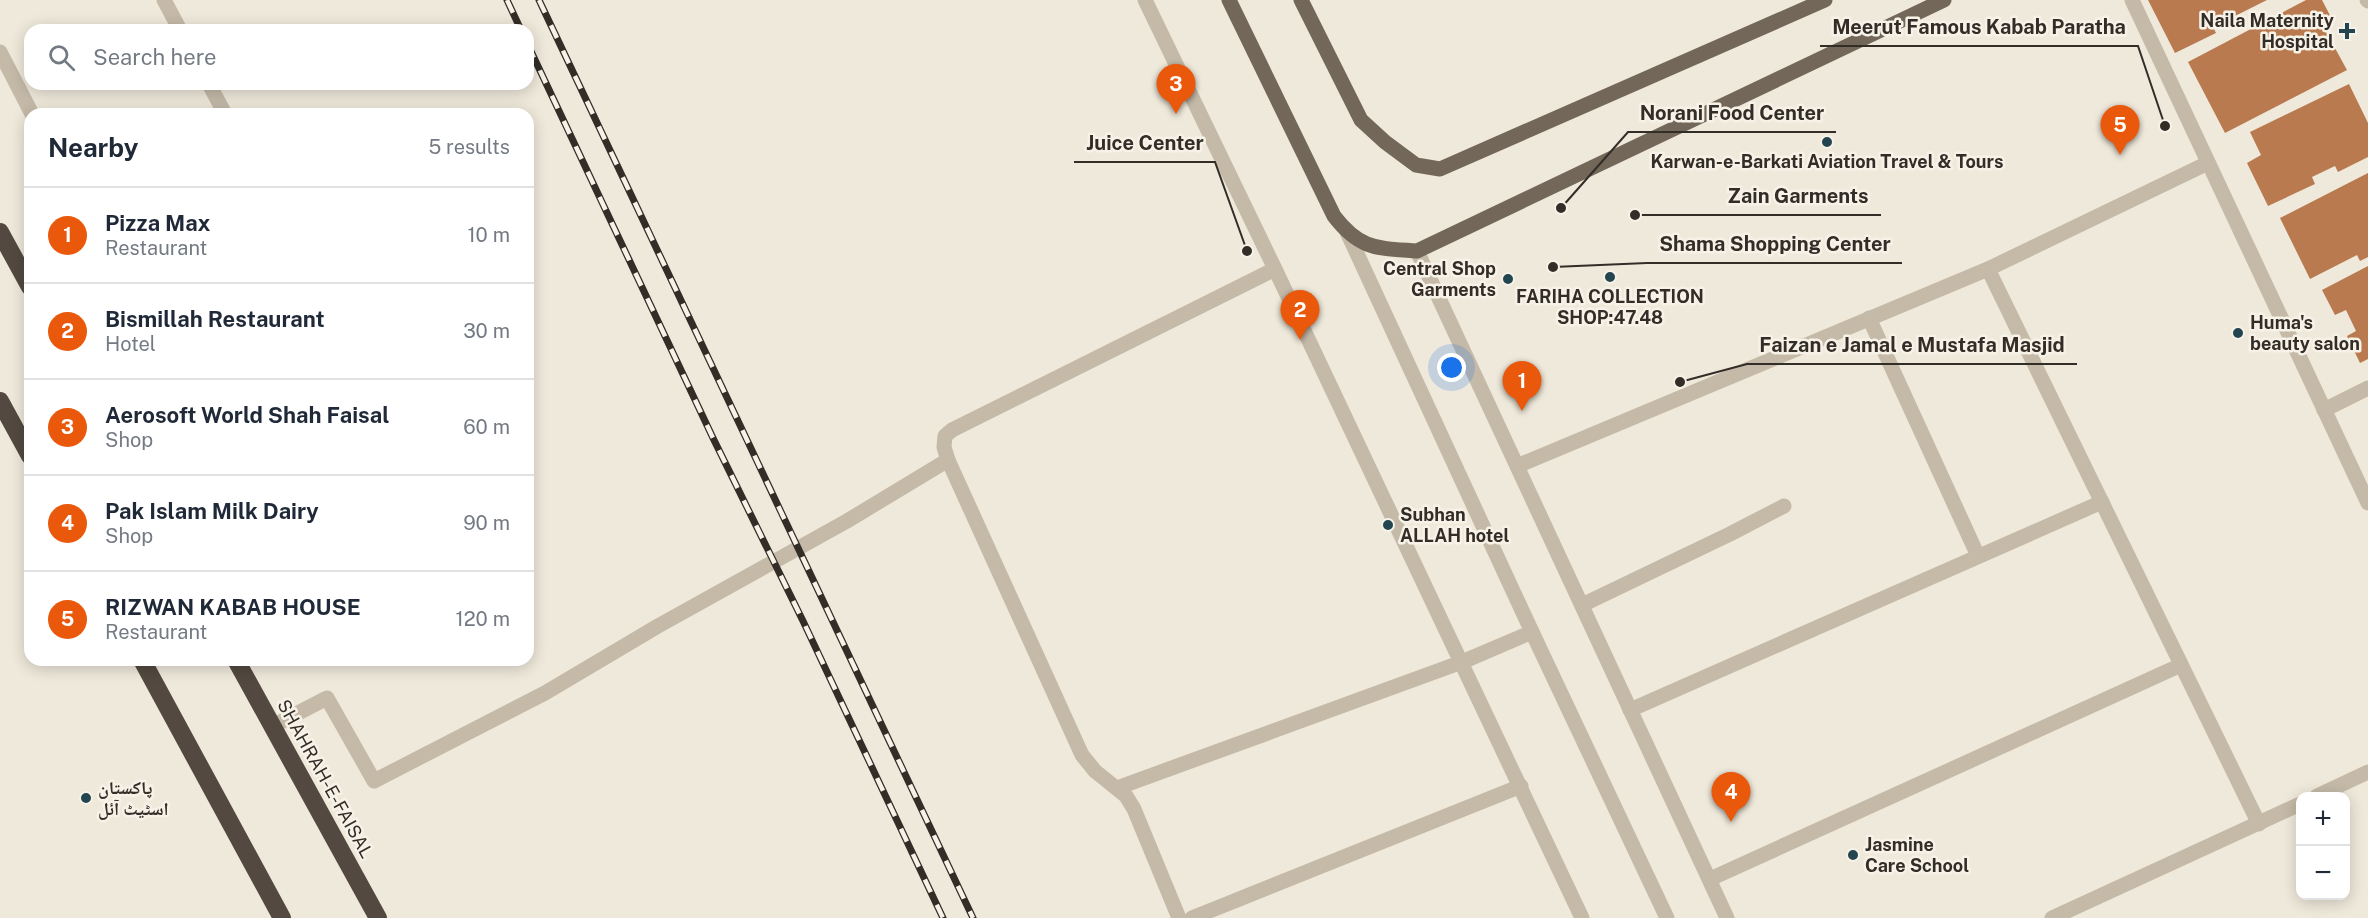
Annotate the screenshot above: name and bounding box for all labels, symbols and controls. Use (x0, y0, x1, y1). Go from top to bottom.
callout: Meerut Famous Kabab Paratha (1820, 8, 2138, 46)
place label: Naila Maternity Hospital (2200, 10, 2334, 52)
text: Meerut Famous Kabab Paratha (1832, 15, 2126, 39)
marker: Naila Maternity Hospital (2338, 22, 2356, 40)
search box (24, 24, 534, 90)
icon: search (45, 41, 78, 74)
text: Search here (93, 44, 217, 70)
pin: 3 (1156, 64, 1196, 114)
callout: Norani Food Center (1628, 94, 1836, 132)
text: Norani Food Center (1640, 101, 1824, 125)
pin: 5 (2100, 106, 2140, 155)
callout: Juice Center (1074, 124, 1215, 162)
text: Juice Center (1086, 131, 1204, 155)
text: Nearby (48, 132, 138, 163)
text: 5 results (428, 135, 510, 159)
marker: Karwan-e-Barkati Aviation Travel & Tours (1820, 135, 1834, 149)
place label: Karwan-e-Barkati Aviation Travel & Tours (1651, 151, 2003, 172)
callout: Zain Garments (1715, 177, 1881, 215)
text: Zain Garments (1727, 184, 1869, 208)
text: Pizza Max (105, 210, 210, 236)
text: 1 (63, 223, 72, 247)
text: 10 m (467, 223, 510, 247)
callout: Shama Shopping Center (1647, 225, 1902, 263)
text: Shama Shopping Center (1659, 232, 1891, 256)
text: Restaurant (105, 236, 207, 260)
place label: Central Shop Garments (1383, 258, 1496, 300)
marker: FARIHA COLLECTION SHOP:47.48 (1603, 270, 1617, 284)
marker: Central Shop Garments (1501, 272, 1515, 286)
place label: FARIHA COLLECTION SHOP:47.48 (1516, 286, 1704, 328)
pin: 2 (1280, 290, 1320, 340)
text: Bismillah Restaurant (105, 306, 325, 332)
place label: Huma's beauty salon (2250, 312, 2360, 354)
text: 2 (61, 319, 74, 343)
text: 30 m (463, 319, 510, 343)
callout: Faizan e Jamal e Mustafa Masjid (1747, 326, 2077, 364)
marker: Huma's beauty salon (2231, 326, 2245, 340)
text: Hotel (105, 332, 156, 356)
text: Faizan e Jamal e Mustafa Masjid (1759, 333, 2065, 357)
your location (1437, 353, 1466, 382)
pin: 1 (1502, 362, 1541, 411)
text: Aerosoft World Shah Faisal (105, 402, 389, 428)
text: 3 (61, 415, 74, 439)
text: 60 m (463, 415, 510, 439)
text: Shop (105, 428, 153, 452)
text: Pak Islam Milk Dairy (105, 498, 319, 524)
place label: Subhan ALLAH hotel (1400, 504, 1509, 546)
text: 4 (61, 511, 74, 535)
text: 90 m (463, 511, 510, 535)
marker: Subhan ALLAH hotel (1381, 518, 1395, 532)
text: Shop (105, 524, 153, 548)
text: RIZWAN KABAB HOUSE (105, 594, 361, 620)
text: 5 (61, 607, 74, 631)
text: 120 m (456, 607, 510, 631)
text: Restaurant (105, 620, 207, 644)
street label: SHAHRAH-E-FAISAL (273, 696, 378, 862)
pin: 4 (1712, 772, 1750, 822)
place label: پاکستان اسٹیٹ آئل (98, 777, 169, 820)
marker: پاکستان اسٹیٹ آئل (79, 791, 93, 805)
map controls (2296, 792, 2350, 900)
button: + (2296, 792, 2350, 846)
place label: Jasmine Care School (1865, 834, 1969, 876)
button: − (2296, 846, 2350, 900)
marker: Jasmine Care School (1846, 848, 1860, 862)

